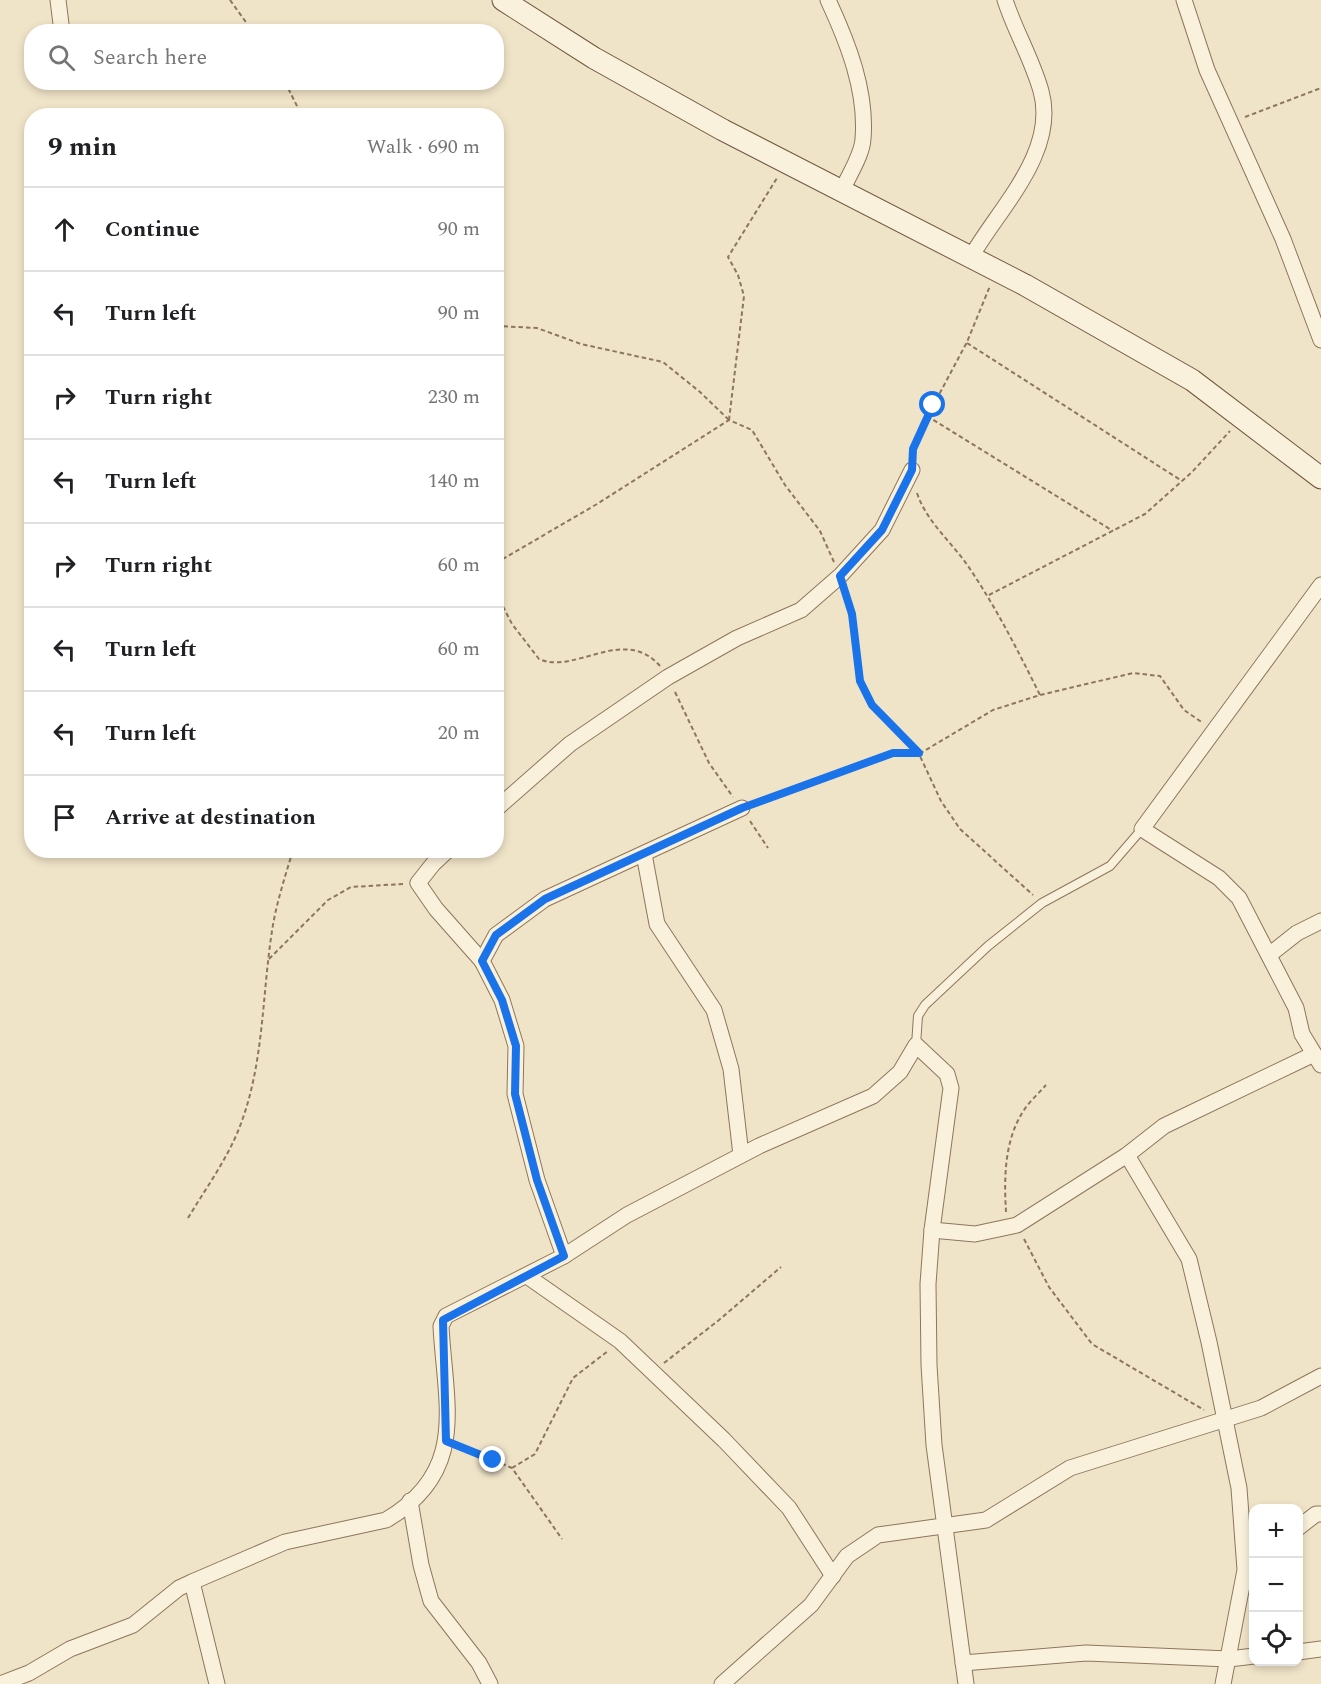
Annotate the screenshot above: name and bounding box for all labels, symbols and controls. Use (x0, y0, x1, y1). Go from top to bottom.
search box (24, 24, 504, 90)
icon: search (45, 41, 78, 74)
text: Search here (93, 41, 207, 74)
text: 9 min (48, 127, 117, 167)
text: Walk · 690 m (367, 132, 480, 162)
icon: ahead (48, 213, 81, 246)
text: Continue (105, 213, 200, 246)
text: 90 m (438, 214, 480, 244)
icon: left (48, 297, 81, 330)
text: Turn left (105, 297, 197, 330)
text: 90 m (438, 298, 480, 328)
icon: right (48, 381, 81, 414)
text: Turn right (105, 381, 212, 414)
text: 230 m (428, 382, 480, 412)
route start (919, 391, 945, 417)
icon: left (48, 465, 81, 498)
text: Turn left (105, 465, 197, 498)
text: 140 m (428, 466, 480, 496)
icon: right (48, 549, 81, 582)
text: Turn right (105, 549, 212, 582)
text: 60 m (438, 550, 480, 580)
icon: left (48, 633, 81, 666)
text: Turn left (105, 633, 197, 666)
text: 60 m (438, 634, 480, 664)
icon: left (48, 717, 81, 750)
text: Turn left (105, 717, 197, 750)
text: 20 m (438, 718, 480, 748)
icon: arrive (48, 801, 81, 834)
text: Arrive at destination (105, 801, 316, 834)
route end (479, 1446, 505, 1472)
map controls (1249, 1504, 1303, 1666)
button: + (1249, 1504, 1303, 1558)
button: − (1249, 1558, 1303, 1612)
button: locate (1249, 1612, 1303, 1666)

